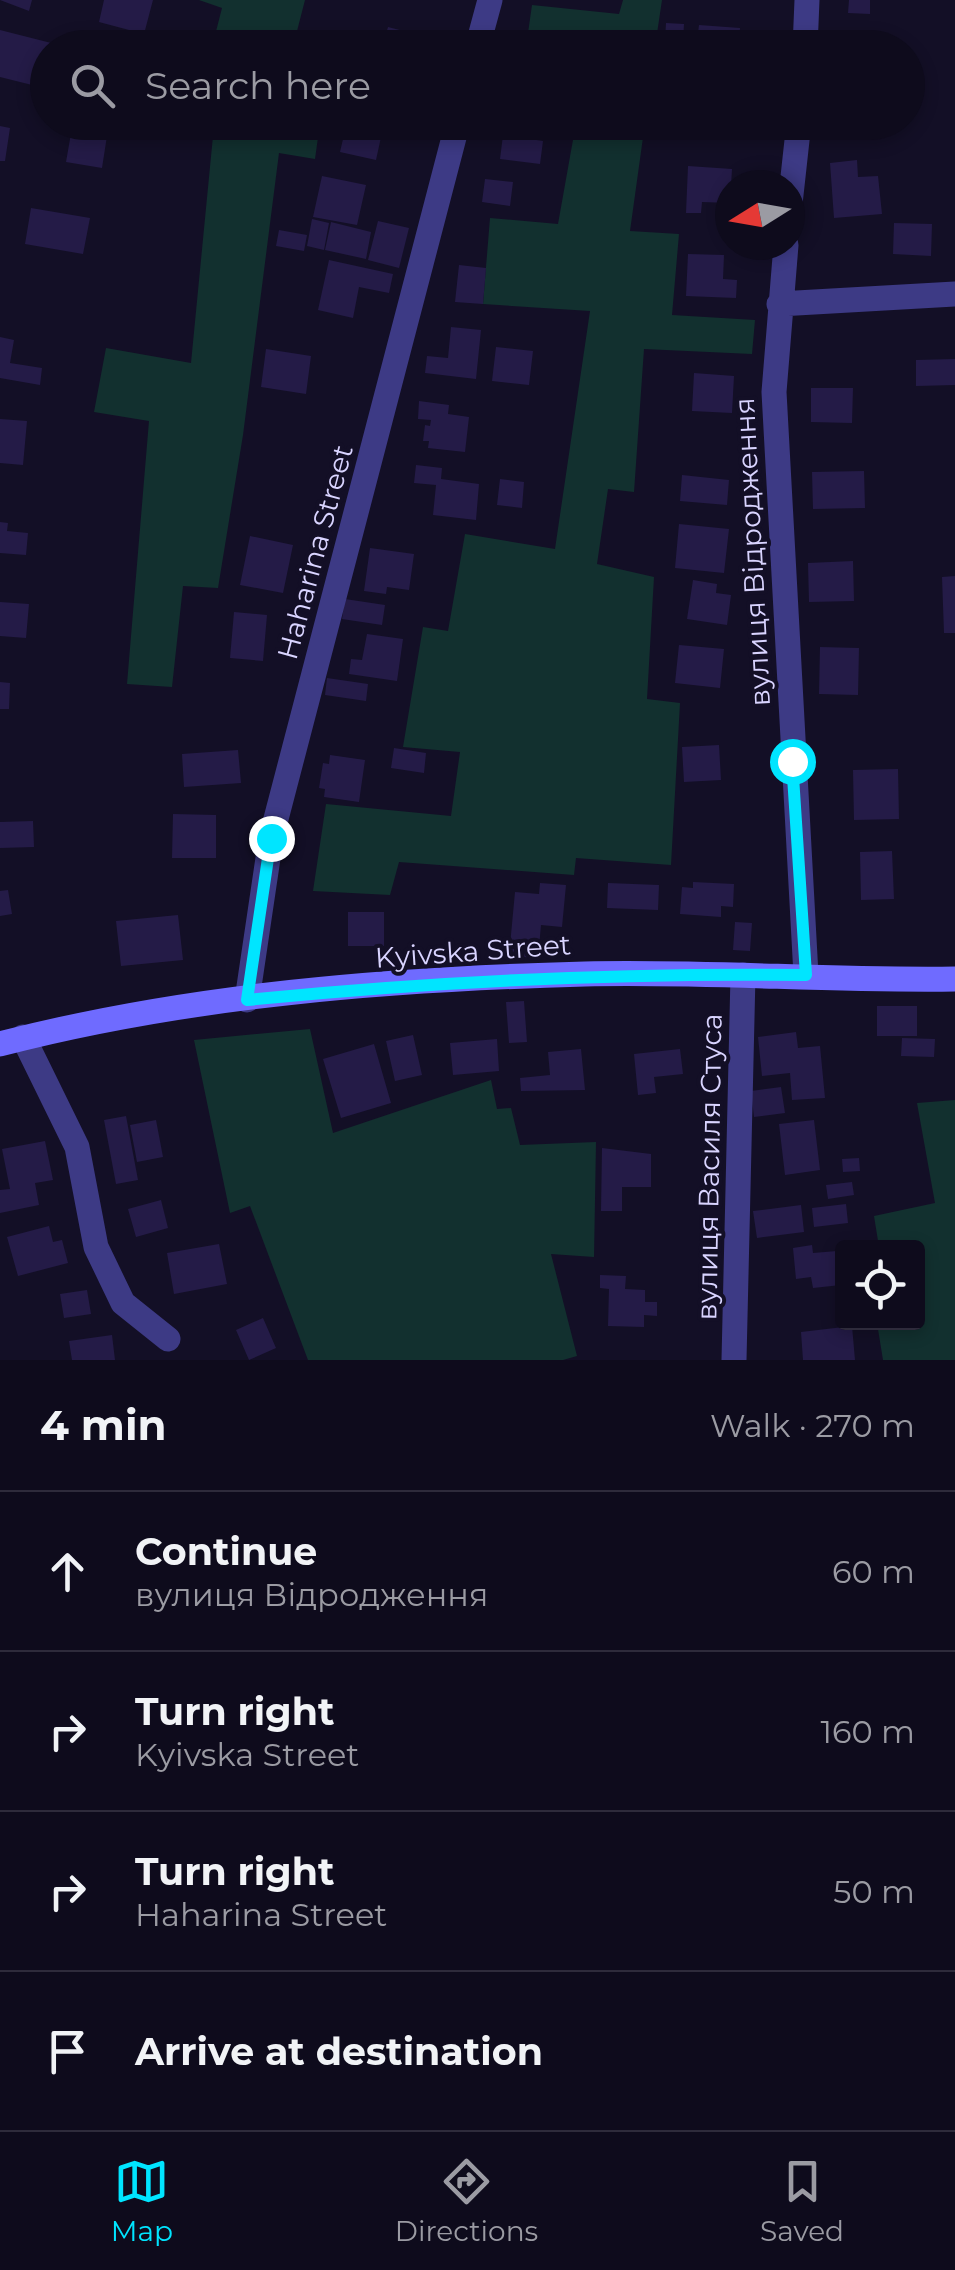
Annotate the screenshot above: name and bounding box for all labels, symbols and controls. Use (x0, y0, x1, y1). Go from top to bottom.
search box (30, 30, 925, 140)
icon: search (65, 58, 120, 113)
text: Search here (145, 62, 371, 109)
north arrow (715, 170, 805, 260)
street label: вулиця Відродження (727, 397, 777, 707)
street label: Haharina Street (270, 441, 360, 663)
route start (770, 739, 816, 785)
route end (249, 816, 295, 862)
street label: Kyivska Street (374, 927, 572, 975)
street label: вулиця Василя Стуса (689, 1013, 729, 1321)
map controls (835, 1240, 925, 1330)
button: locate (835, 1240, 925, 1330)
text: 4 min (40, 1399, 167, 1451)
text: Walk · 270 m (710, 1406, 915, 1445)
text: Continue (135, 1528, 317, 1575)
icon: ahead (40, 1544, 95, 1599)
text: 60 m (832, 1552, 915, 1591)
text: вулиця Відродження (135, 1575, 488, 1614)
text: Turn right (135, 1688, 334, 1735)
icon: right (40, 1704, 95, 1759)
text: 160 m (820, 1712, 915, 1751)
text: Kyivska Street (135, 1735, 359, 1774)
text: Turn right (135, 1848, 334, 1895)
icon: right (40, 1864, 95, 1919)
text: 50 m (833, 1872, 915, 1911)
text: Haharina Street (135, 1895, 387, 1934)
icon: arrive (40, 2024, 95, 2079)
text: Arrive at destination (135, 2028, 543, 2075)
tab: Map (111, 2154, 173, 2248)
tab: Directions (395, 2154, 538, 2248)
tab: Saved (760, 2154, 844, 2248)

